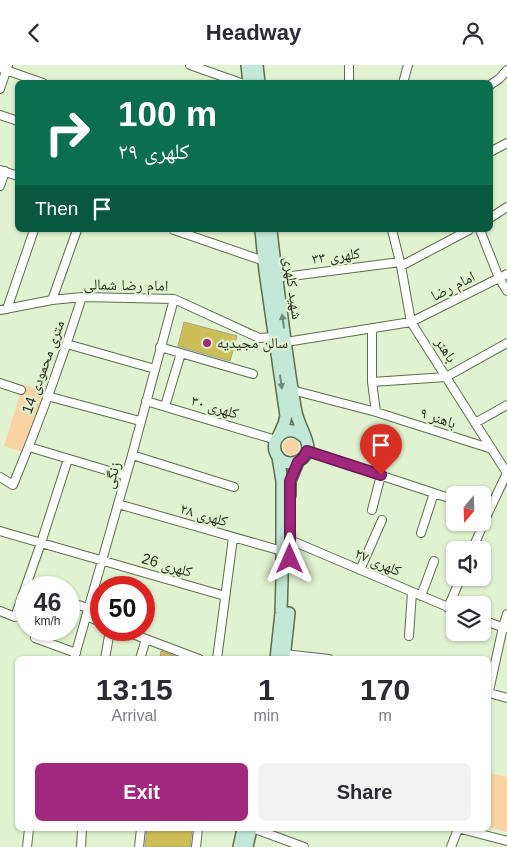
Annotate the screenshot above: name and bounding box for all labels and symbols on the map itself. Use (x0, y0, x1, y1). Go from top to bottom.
street label: کلهری ۳۳ (311, 244, 361, 269)
street label: شهید کلهری (279, 255, 306, 321)
street label: امام رضا (428, 267, 479, 306)
street label: امام رضا شمالی (84, 275, 168, 296)
one-way arrow (278, 312, 286, 328)
street label: 14 متری محمودی (18, 318, 69, 417)
street label: باهنر (431, 333, 461, 366)
place label: سالن مجیدیه (217, 334, 288, 353)
marker: سالن مجیدیه (201, 337, 213, 349)
one-way arrow (277, 375, 285, 391)
street label: کلهری ۳۰ (189, 391, 241, 424)
street label: باهنر ۹ (418, 404, 458, 432)
pin (360, 424, 402, 475)
street label: زنگی (100, 459, 125, 491)
north arrow (446, 486, 491, 531)
street label: کلهری ۲۸ (178, 500, 230, 531)
position arrow (263, 532, 315, 584)
street label: کلهری ۲۷ (352, 544, 404, 581)
street label: کلهری 26 (139, 549, 194, 582)
speed limit sign: 50 (90, 576, 155, 641)

